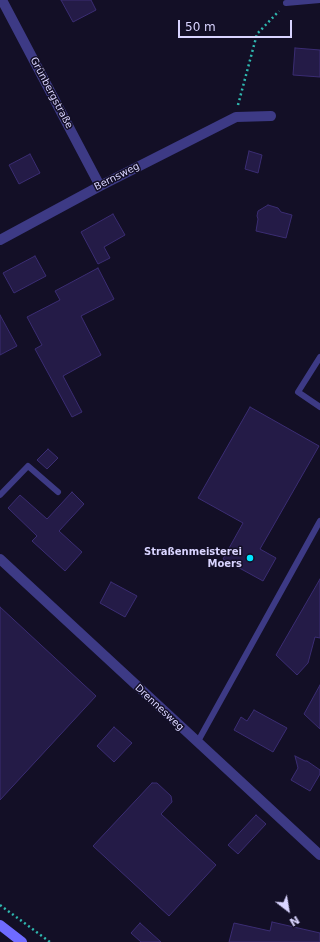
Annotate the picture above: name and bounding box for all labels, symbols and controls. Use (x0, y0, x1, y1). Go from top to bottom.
scale bar (180, 12, 294, 38)
text: 50 m (185, 20, 216, 34)
street label: Grünbergstraße (27, 55, 75, 131)
street label: Bernsweg (92, 160, 142, 194)
place label: Straßenmeisterei Moers (144, 546, 242, 570)
marker: Straßenmeisterei Moers (245, 553, 255, 563)
street label: Drennesweg (132, 682, 186, 734)
north arrow (268, 890, 308, 930)
text: N (287, 913, 302, 929)

